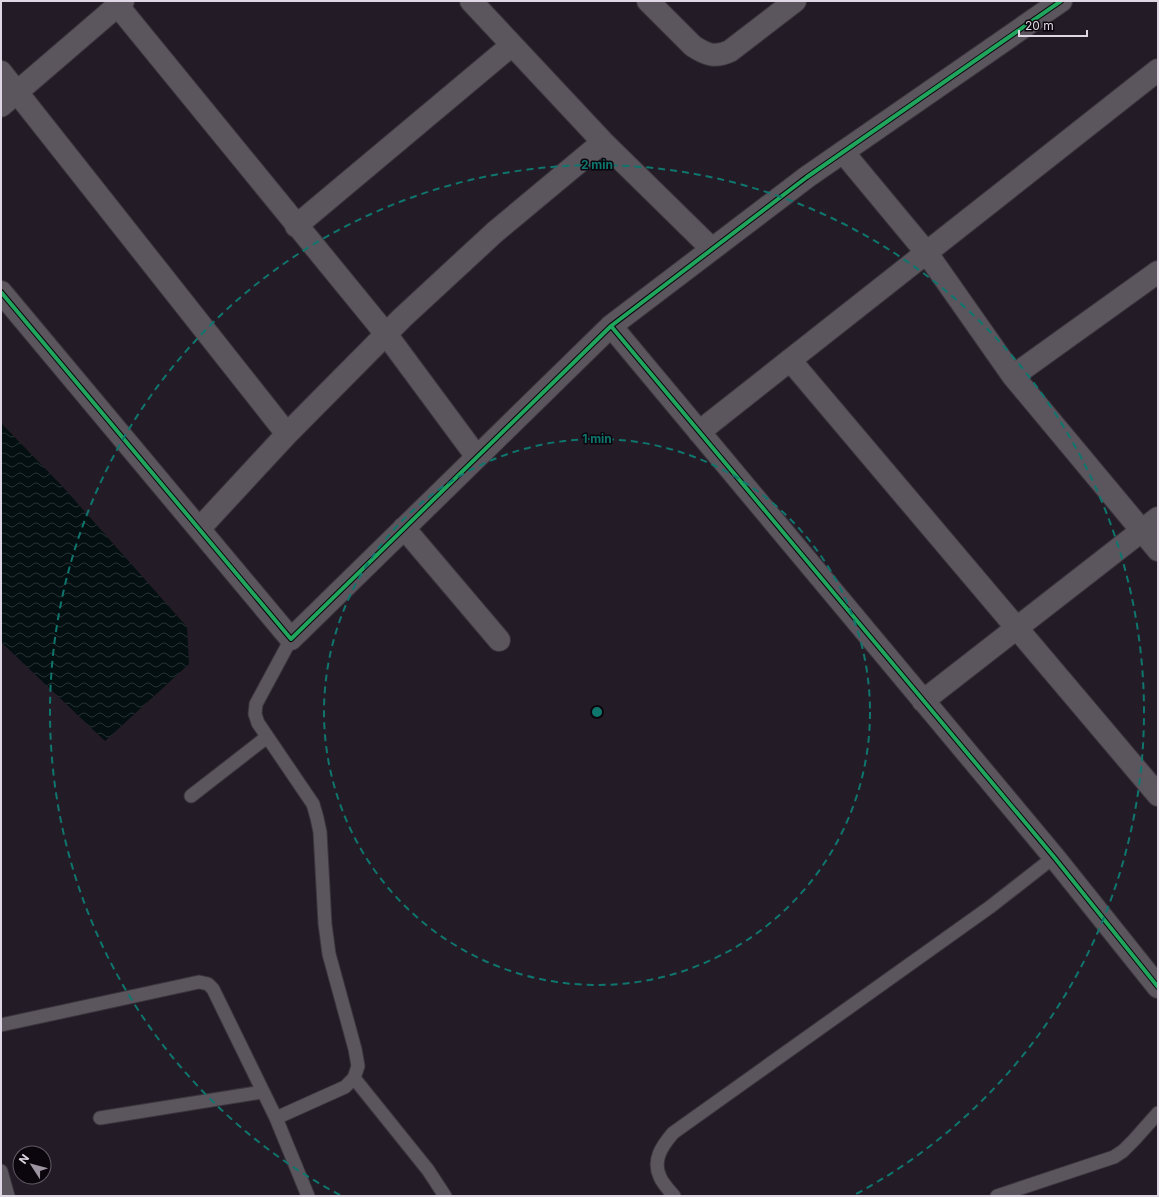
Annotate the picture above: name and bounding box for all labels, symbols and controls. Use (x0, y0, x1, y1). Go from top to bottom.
scale bar (1019, 12, 1087, 38)
text: 20 m (1025, 18, 1054, 33)
text: 2 min (581, 157, 613, 172)
text: 1 min (582, 431, 612, 446)
centre of rings (590, 705, 604, 719)
north arrow (12, 1145, 52, 1185)
text: N (16, 1152, 32, 1167)

